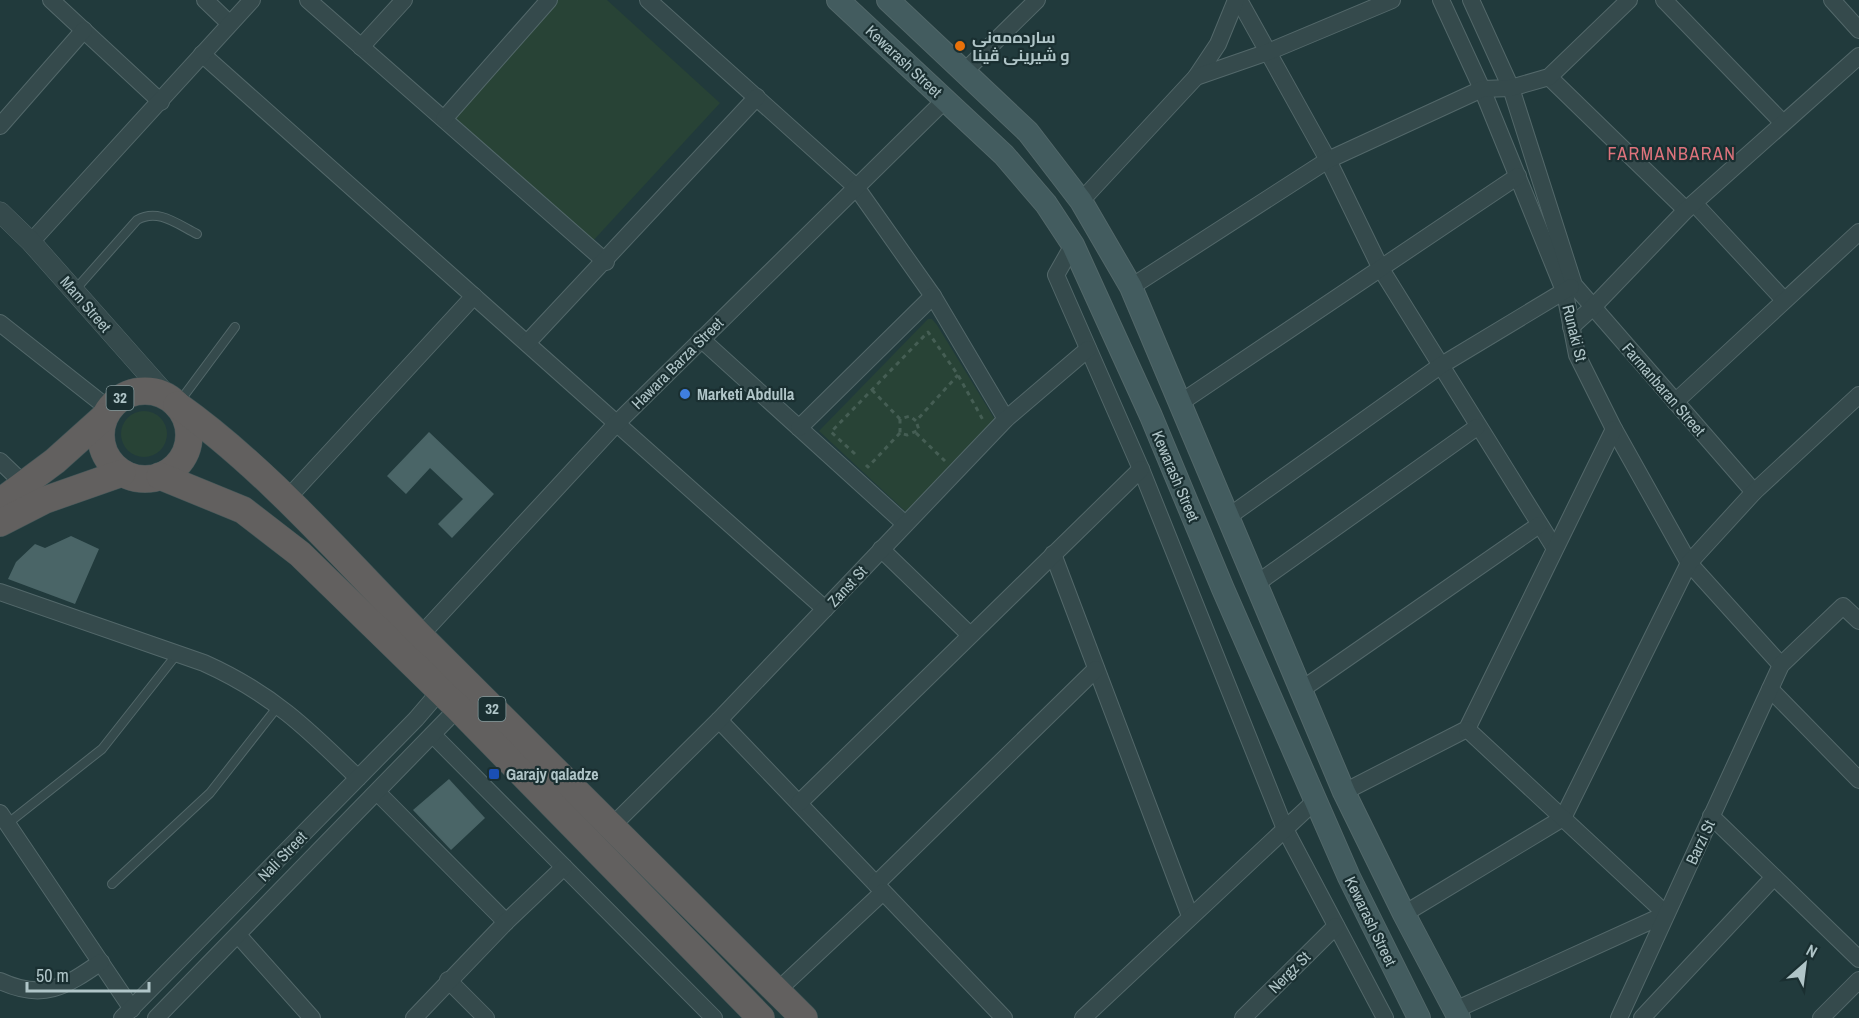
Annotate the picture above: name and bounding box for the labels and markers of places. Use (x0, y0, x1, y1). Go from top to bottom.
place label: سارده‌مه‌نی و شیرینی ڤینا (972, 26, 1070, 66)
marker: سارده‌مه‌نی و شیرینی ڤینا (953, 39, 967, 53)
place label: Marketi Abdulla (697, 383, 795, 405)
marker: Marketi Abdulla (678, 387, 692, 401)
place label: Garajy qaladze (506, 763, 599, 785)
marker: Garajy qaladze (487, 767, 501, 781)

